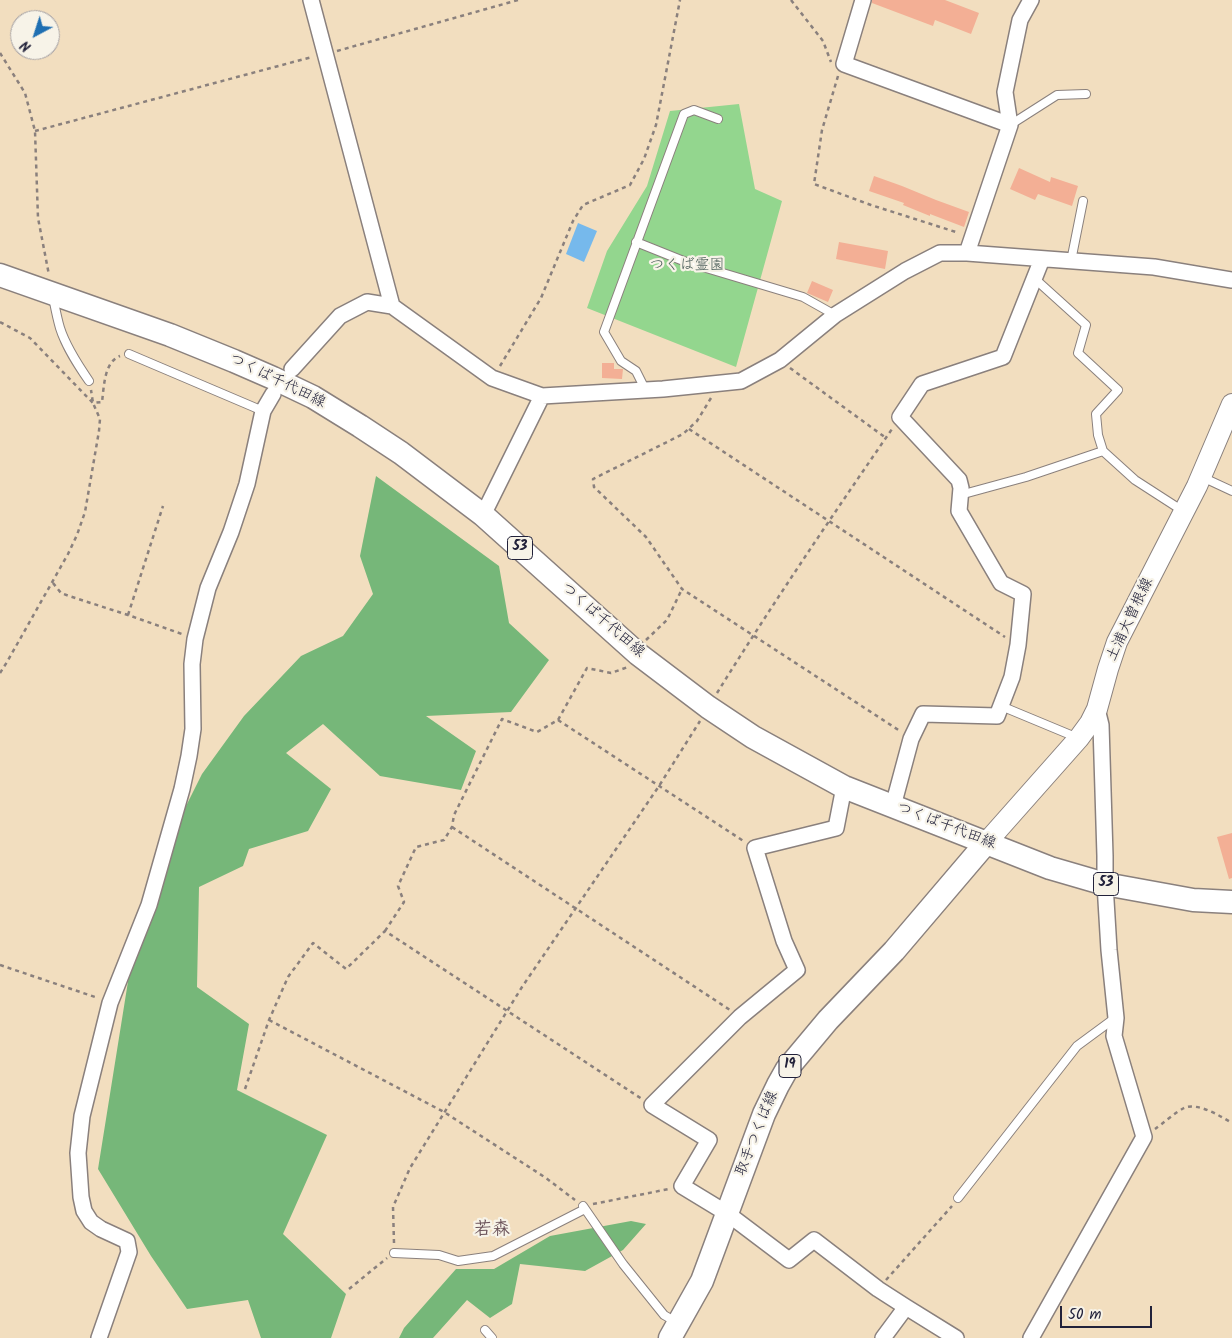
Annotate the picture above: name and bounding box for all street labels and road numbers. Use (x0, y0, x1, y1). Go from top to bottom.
street label: つくば千代田線 (226, 351, 328, 413)
road number: 53 (508, 536, 532, 560)
street label: 土浦大曽根線 (1104, 575, 1158, 665)
street label: つくば千代田線 (556, 580, 648, 662)
street label: つくば千代田線 (894, 800, 998, 854)
road number: 53 (1094, 872, 1118, 896)
road number: 19 (779, 1054, 801, 1078)
street label: 取手つくば線 (733, 1089, 783, 1179)

